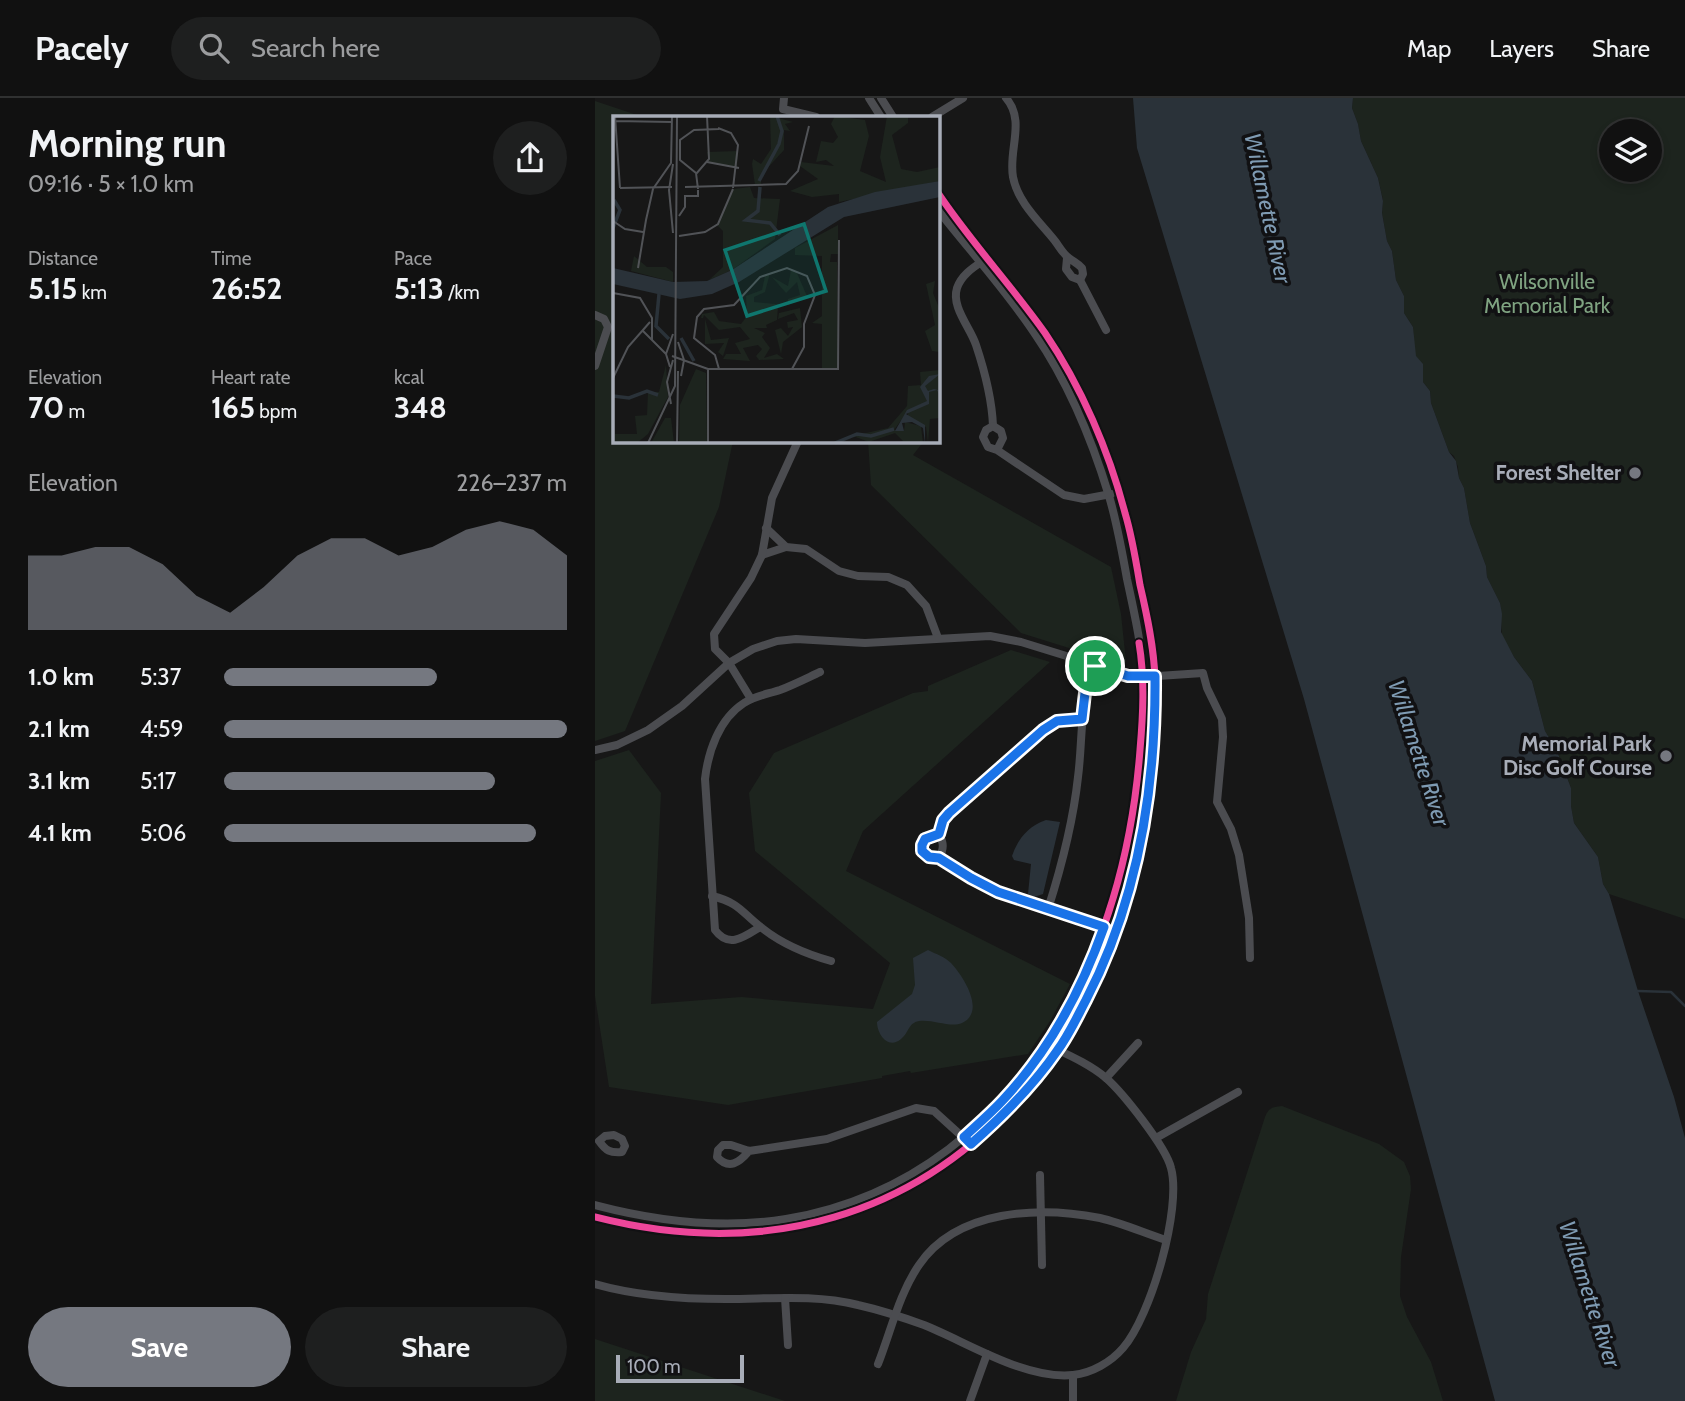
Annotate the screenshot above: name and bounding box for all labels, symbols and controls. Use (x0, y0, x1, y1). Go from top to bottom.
search box (171, 17, 661, 80)
text: Pacely (35, 28, 129, 68)
icon: search (195, 29, 233, 67)
text: Search here (251, 32, 380, 64)
text: Map (1407, 34, 1451, 63)
text: Layers (1489, 34, 1554, 63)
text: Share (1592, 34, 1650, 63)
inset map (613, 116, 940, 443)
map controls (1599, 119, 1662, 182)
button: layers (1599, 119, 1662, 182)
text: Morning run (28, 120, 227, 167)
button: share (493, 121, 567, 195)
water label: Willamette River (1238, 130, 1298, 286)
text: 09:16 · 5 × 1.0 km (28, 170, 194, 198)
text: Distance (28, 247, 98, 270)
text: Time (211, 247, 251, 270)
text: Pace (394, 247, 432, 270)
park label: Wilsonville Memorial Park (1484, 269, 1611, 318)
text: 5.15 (28, 270, 77, 307)
text: 26:52 (211, 270, 282, 307)
text: 5:13 (394, 270, 444, 307)
text: km (77, 281, 107, 304)
text: /km (444, 281, 480, 304)
text: Elevation (28, 366, 102, 389)
text: Heart rate (211, 366, 291, 389)
text: kcal (394, 366, 424, 389)
text: 70 (28, 389, 64, 426)
text: 165 (211, 389, 255, 426)
text: 348 (394, 389, 447, 426)
text: m (64, 400, 85, 423)
text: bpm (255, 400, 297, 423)
place label: Forest Shelter (1496, 460, 1621, 485)
marker: Forest Shelter (1627, 465, 1643, 481)
text: Elevation (28, 469, 118, 497)
text: 226–237 m (456, 469, 567, 497)
pin (1065, 636, 1125, 696)
icon: arrive (1076, 647, 1114, 685)
text: 1.0 km (28, 663, 94, 691)
text: 5:37 (140, 663, 181, 691)
water label: Willamette River (1382, 676, 1456, 831)
text: 2.1 km (28, 715, 90, 743)
text: 4:59 (140, 715, 184, 743)
place label: Memorial Park Disc Golf Course (1503, 731, 1653, 780)
marker: Memorial Park Disc Golf Course (1658, 748, 1674, 764)
text: 3.1 km (28, 767, 90, 795)
text: 5:17 (140, 767, 176, 795)
text: 4.1 km (28, 819, 92, 847)
text: 5:06 (140, 819, 186, 847)
water label: Willamette River (1553, 1217, 1627, 1372)
button: Save (28, 1307, 291, 1387)
button: Share (305, 1307, 567, 1387)
scale bar (616, 1352, 744, 1384)
text: 100 m (627, 1355, 681, 1378)

